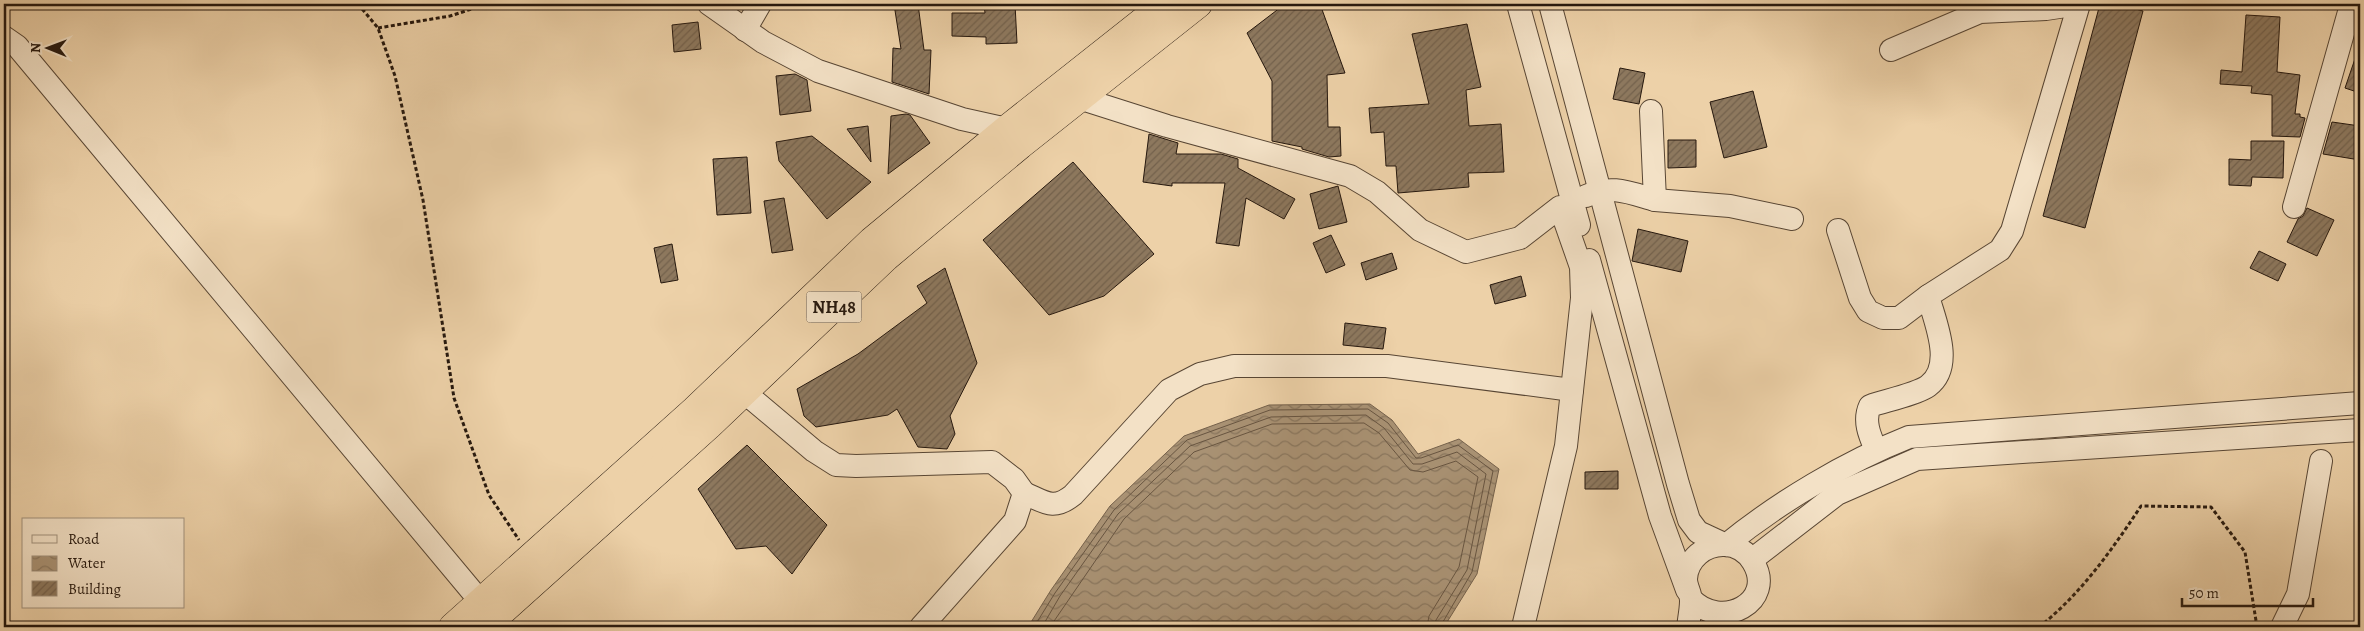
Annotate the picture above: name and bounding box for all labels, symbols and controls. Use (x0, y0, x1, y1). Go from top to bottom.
north arrow (22, 22, 72, 72)
text: N (26, 43, 45, 53)
road number: NH48 (806, 292, 862, 322)
legend (22, 518, 185, 608)
text: Road (68, 529, 100, 549)
text: Water (67, 553, 105, 573)
scale bar (2182, 576, 2313, 608)
text: Building (68, 579, 121, 599)
text: 50 m (2189, 583, 2219, 603)

